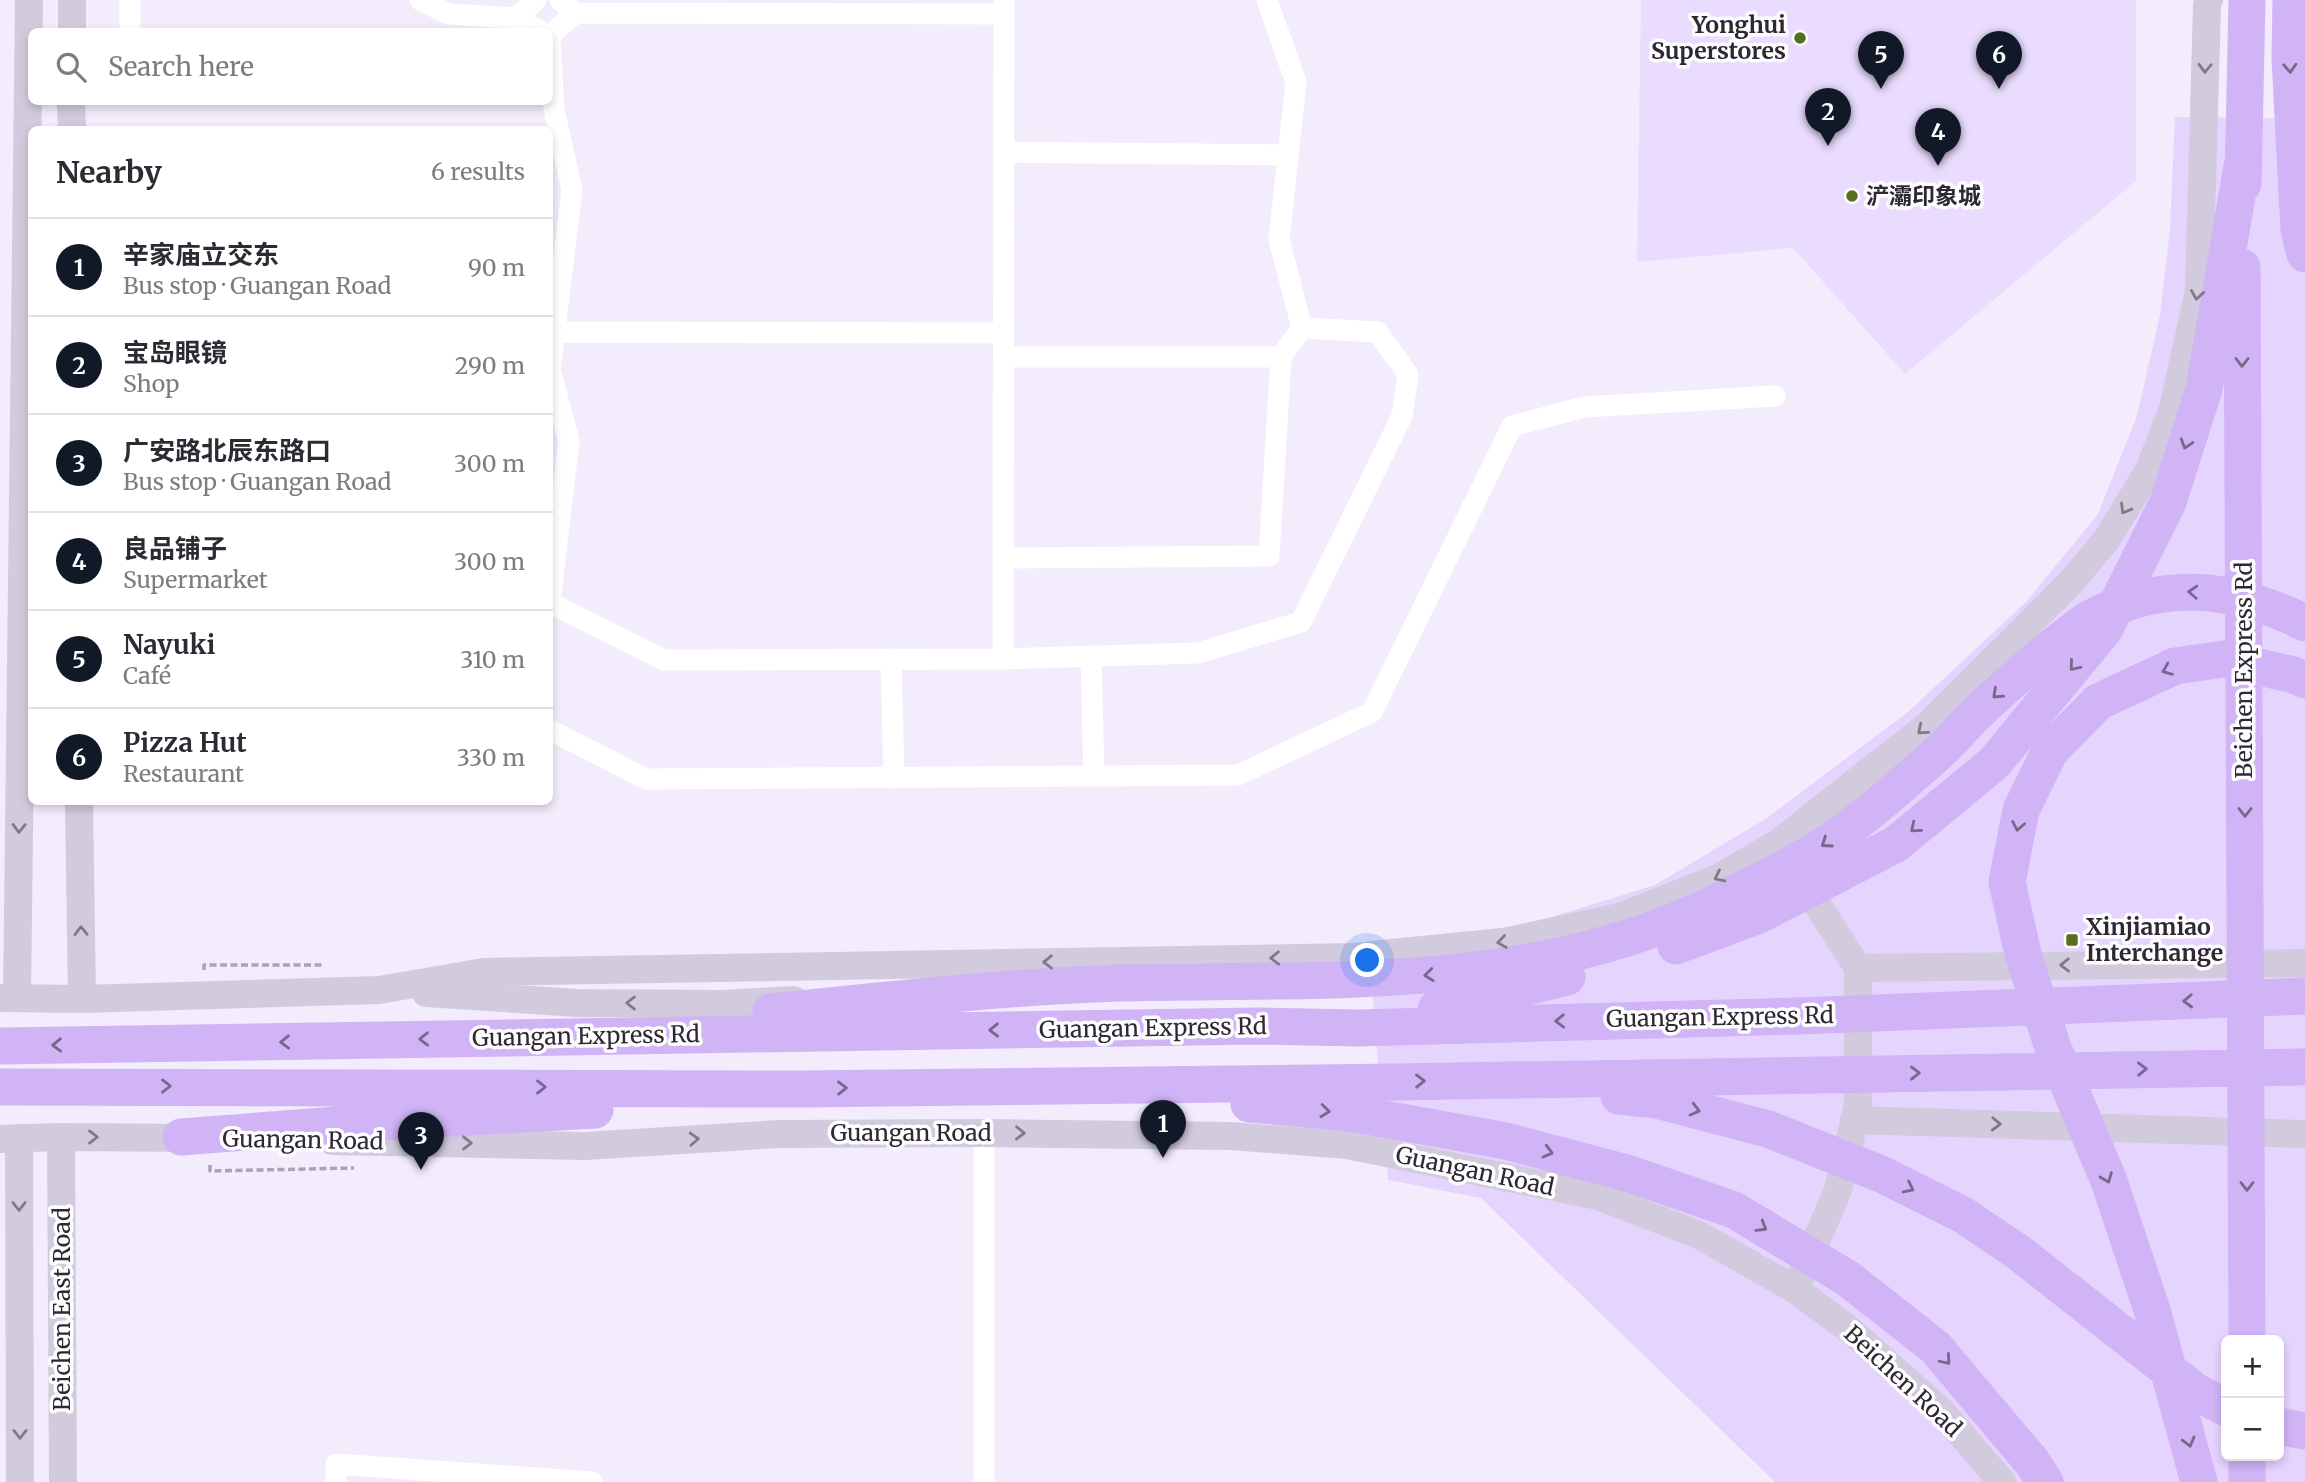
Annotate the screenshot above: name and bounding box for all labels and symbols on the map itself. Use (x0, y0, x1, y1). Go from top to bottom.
place label: Yonghui Superstores (1651, 10, 1786, 65)
marker: Yonghui Superstores (1792, 30, 1808, 46)
pin: 5 (1858, 31, 1904, 89)
pin: 6 (1976, 31, 2022, 89)
one-way arrow (2198, 63, 2213, 74)
one-way arrow (2283, 63, 2298, 74)
pin: 2 (1805, 88, 1851, 146)
pin: 4 (1915, 108, 1961, 166)
place label: 浐灞印象城 (1866, 181, 1981, 210)
marker: 浐灞印象城 (1844, 188, 1860, 204)
one-way arrow (2190, 289, 2205, 301)
one-way arrow (2234, 357, 2250, 368)
one-way arrow (2180, 437, 2195, 449)
one-way arrow (2120, 501, 2133, 514)
street label: Beichen Express Rd (2229, 561, 2258, 778)
one-way arrow (2188, 585, 2199, 600)
one-way arrow (2070, 658, 2082, 671)
one-way arrow (2162, 662, 2174, 676)
one-way arrow (1992, 686, 2005, 698)
one-way arrow (1918, 721, 1930, 734)
one-way arrow (2237, 807, 2253, 818)
one-way arrow (1910, 820, 1923, 832)
one-way arrow (2011, 820, 2026, 832)
one-way arrow (12, 822, 27, 833)
one-way arrow (1821, 835, 1834, 847)
one-way arrow (1714, 868, 1726, 882)
place label: Xinjiamiao Interchange (2086, 912, 2223, 967)
one-way arrow (73, 925, 89, 935)
marker: Xinjiamiao Interchange (2064, 932, 2080, 948)
one-way arrow (1496, 934, 1508, 949)
your location (1350, 943, 1384, 977)
one-way arrow (1269, 950, 1280, 966)
one-way arrow (1042, 954, 1052, 970)
one-way arrow (2060, 958, 2071, 973)
one-way arrow (1423, 967, 1434, 982)
one-way arrow (2182, 993, 2193, 1008)
one-way arrow (625, 996, 636, 1011)
street label: Guangan Express Rd (1606, 1000, 1834, 1033)
street label: Guangan Express Rd (1039, 1011, 1267, 1044)
one-way arrow (1555, 1013, 1565, 1029)
street label: Guangan Express Rd (472, 1019, 700, 1052)
one-way arrow (989, 1022, 999, 1038)
one-way arrow (418, 1031, 429, 1047)
one-way arrow (279, 1034, 290, 1050)
one-way arrow (52, 1037, 62, 1053)
one-way arrow (2137, 1061, 2148, 1077)
one-way arrow (1910, 1065, 1920, 1081)
one-way arrow (1414, 1074, 1425, 1089)
one-way arrow (161, 1078, 172, 1094)
one-way arrow (536, 1079, 547, 1095)
one-way arrow (837, 1080, 848, 1096)
pin: 1 (1140, 1100, 1186, 1158)
one-way arrow (1689, 1102, 1701, 1116)
one-way arrow (1320, 1103, 1331, 1118)
pin: 3 (398, 1112, 444, 1170)
one-way arrow (1991, 1117, 2002, 1132)
street label: Guangan Road (830, 1118, 992, 1147)
street label: Guangan Road (222, 1124, 384, 1155)
one-way arrow (1015, 1125, 1026, 1141)
one-way arrow (88, 1129, 98, 1145)
one-way arrow (689, 1132, 700, 1147)
one-way arrow (462, 1136, 473, 1151)
street label: Guangan Road (1393, 1140, 1557, 1201)
one-way arrow (1542, 1144, 1554, 1159)
one-way arrow (2099, 1171, 2113, 1183)
one-way arrow (1902, 1180, 1914, 1194)
one-way arrow (2239, 1181, 2254, 1192)
one-way arrow (11, 1202, 27, 1212)
street label: Beichen East Road (47, 1207, 76, 1411)
one-way arrow (1755, 1219, 1768, 1232)
street label: Beichen Road (1838, 1319, 1968, 1443)
one-way arrow (1938, 1352, 1950, 1365)
one-way arrow (12, 1429, 28, 1440)
one-way arrow (2181, 1436, 2195, 1448)

